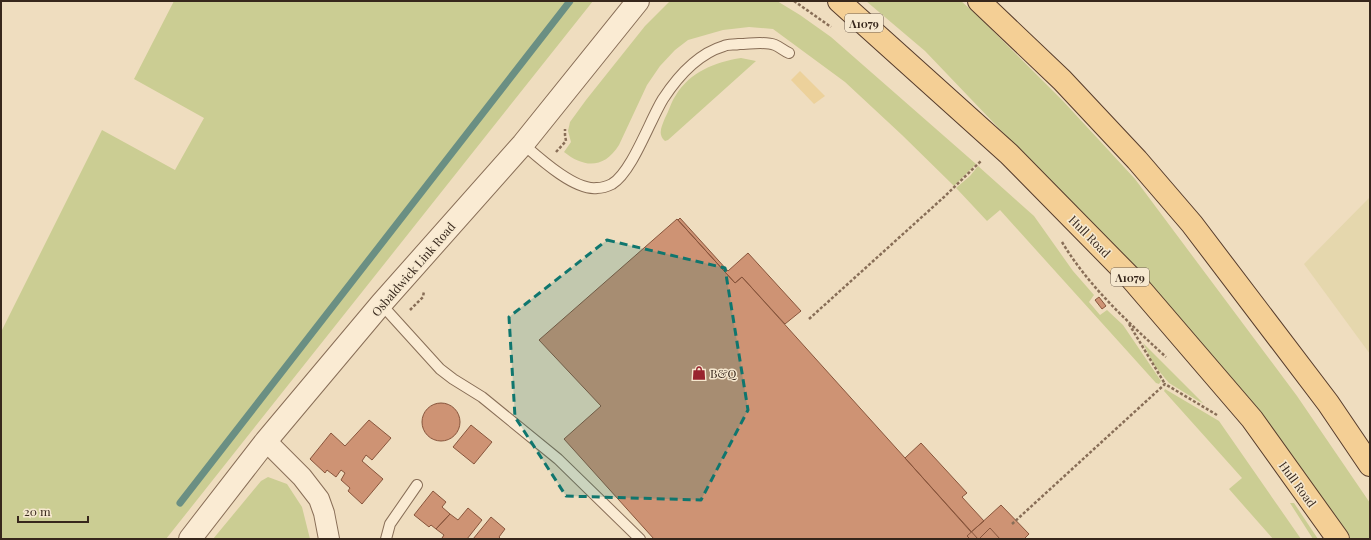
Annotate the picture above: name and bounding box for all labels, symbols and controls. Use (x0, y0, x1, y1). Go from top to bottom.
road number: A1079 (845, 14, 883, 32)
street label: Hull Road (1066, 212, 1114, 260)
street label: Osbaldwick Link Road (368, 219, 458, 319)
road number: A1079 (1111, 268, 1149, 286)
shop icon: B&Q (691, 365, 707, 381)
place label: B&Q (710, 365, 738, 381)
street label: Hull Road (1276, 458, 1320, 510)
scale bar (18, 498, 88, 524)
text: 20 m (24, 503, 51, 519)

